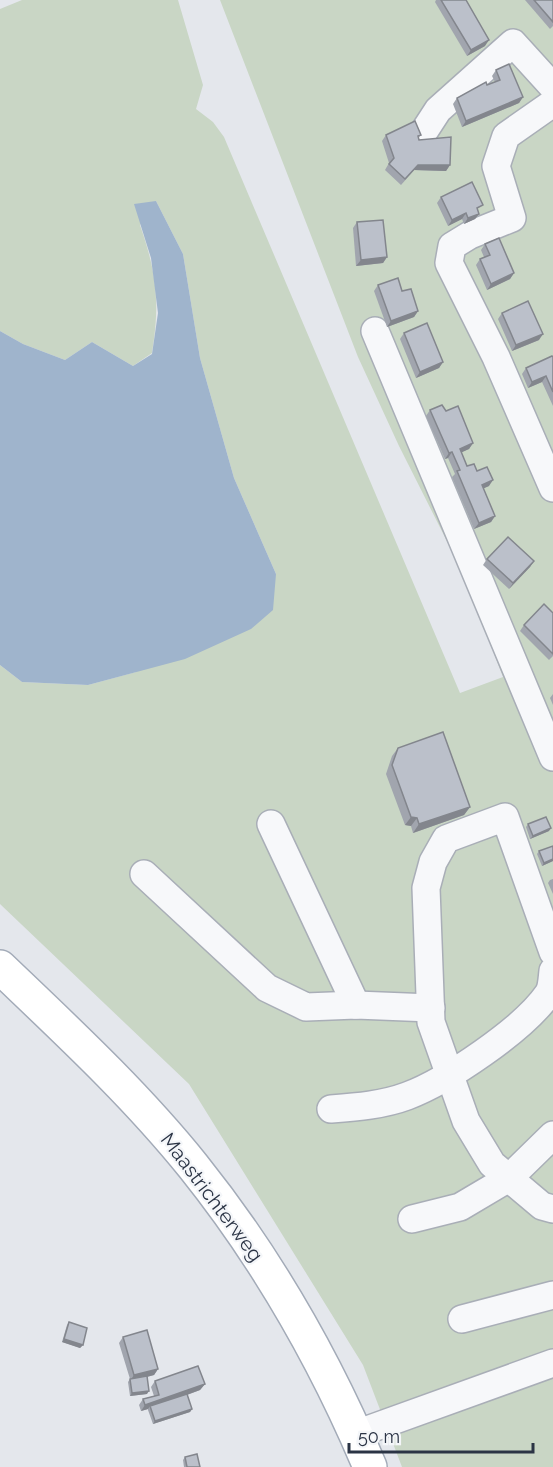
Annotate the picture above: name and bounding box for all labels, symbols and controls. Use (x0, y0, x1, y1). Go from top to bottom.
street label: Maastrichterweg (156, 1128, 268, 1266)
scale bar (349, 1416, 534, 1454)
text: 50 m (358, 1426, 400, 1447)

